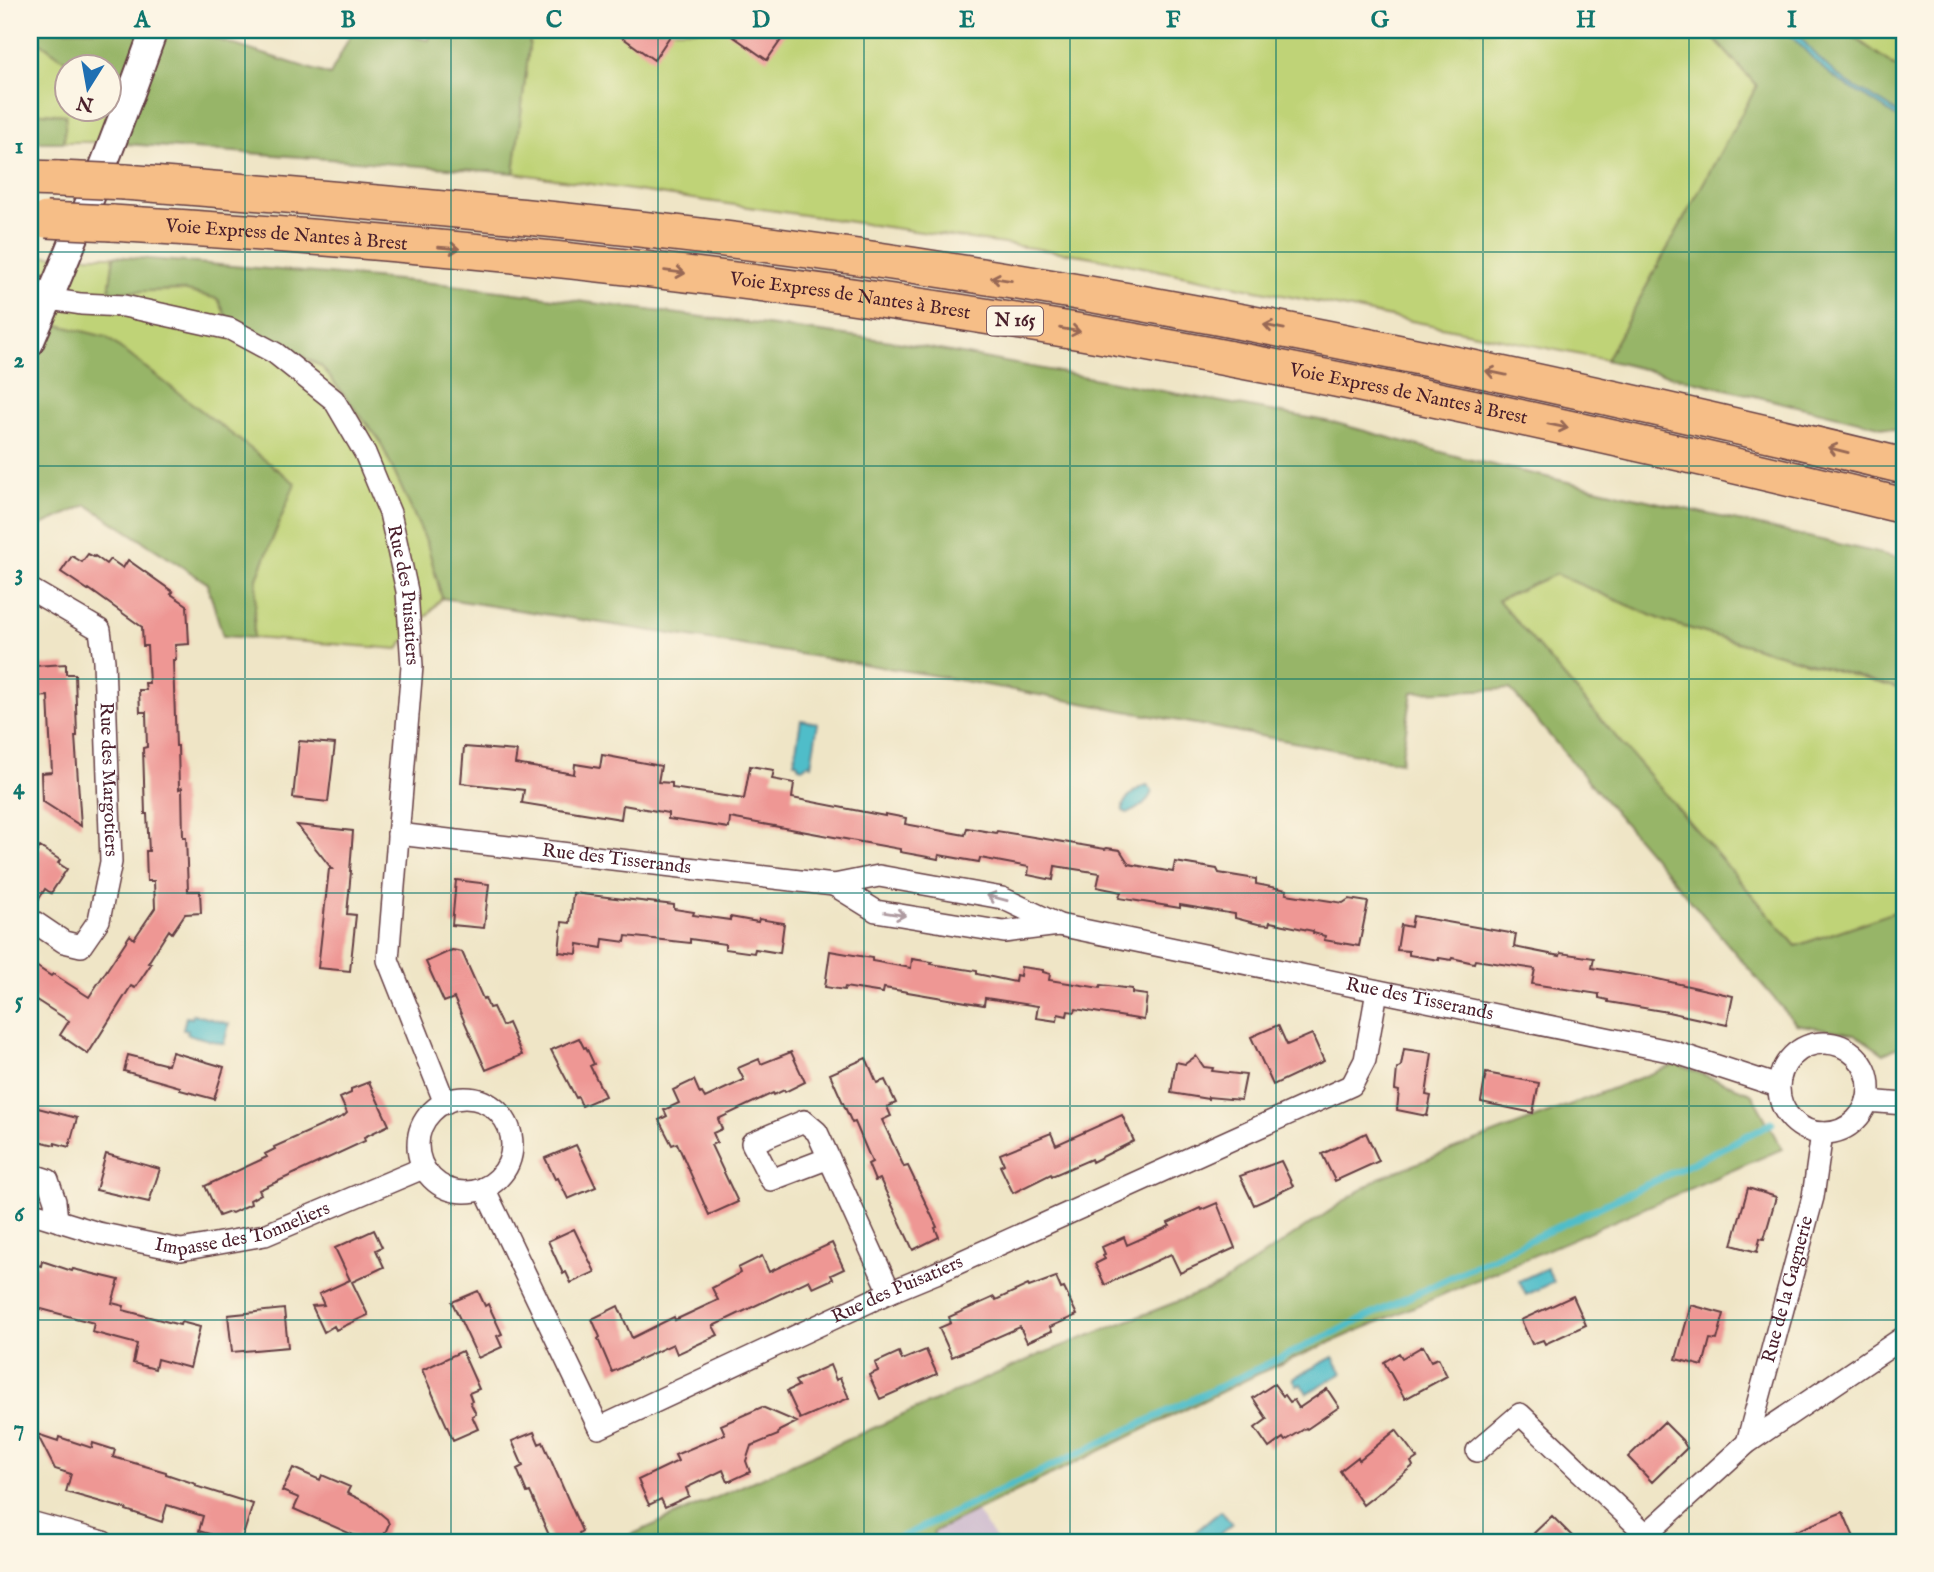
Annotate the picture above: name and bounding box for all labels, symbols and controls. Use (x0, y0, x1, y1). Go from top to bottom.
text: A (133, 6, 151, 35)
text: B (340, 6, 356, 35)
text: C (546, 6, 563, 35)
text: D (752, 6, 770, 35)
text: E (959, 6, 975, 35)
text: F (1166, 6, 1181, 35)
text: G (1371, 6, 1390, 35)
text: H (1576, 6, 1596, 35)
text: I (1787, 6, 1797, 35)
north arrow (52, 52, 122, 122)
text: N (74, 89, 96, 116)
text: 1 (15, 132, 23, 161)
street label: Voie Express de Nantes à Brest (164, 214, 409, 257)
one-way arrow (437, 242, 460, 255)
one-way arrow (664, 266, 686, 279)
street label: Voie Express de Nantes à Brest (727, 267, 973, 326)
one-way arrow (990, 272, 1013, 285)
road number: N 165 (987, 306, 1043, 335)
one-way arrow (1263, 320, 1286, 333)
one-way arrow (1058, 324, 1081, 337)
text: 2 (14, 346, 25, 375)
street label: Voie Express de Nantes à Brest (1286, 358, 1530, 431)
one-way arrow (1485, 366, 1508, 380)
one-way arrow (1546, 420, 1569, 433)
one-way arrow (1827, 443, 1850, 456)
street label: Rue des Puisatiers (381, 523, 424, 666)
text: 3 (15, 559, 23, 588)
street label: Rue des Margotiers (93, 702, 123, 857)
text: 4 (13, 773, 25, 802)
street label: Rue des Tisserands (541, 839, 692, 880)
one-way arrow (986, 891, 1009, 904)
one-way arrow (883, 908, 906, 921)
street label: Rue des Tisserands (1344, 973, 1495, 1026)
text: 5 (15, 987, 24, 1016)
street label: Impasse des Tonneliers (153, 1197, 334, 1262)
text: 6 (14, 1200, 25, 1229)
street label: Rue de la Gagnerie (1757, 1213, 1819, 1365)
street label: Rue des Puisatiers (828, 1250, 967, 1330)
text: 7 (14, 1414, 24, 1443)

